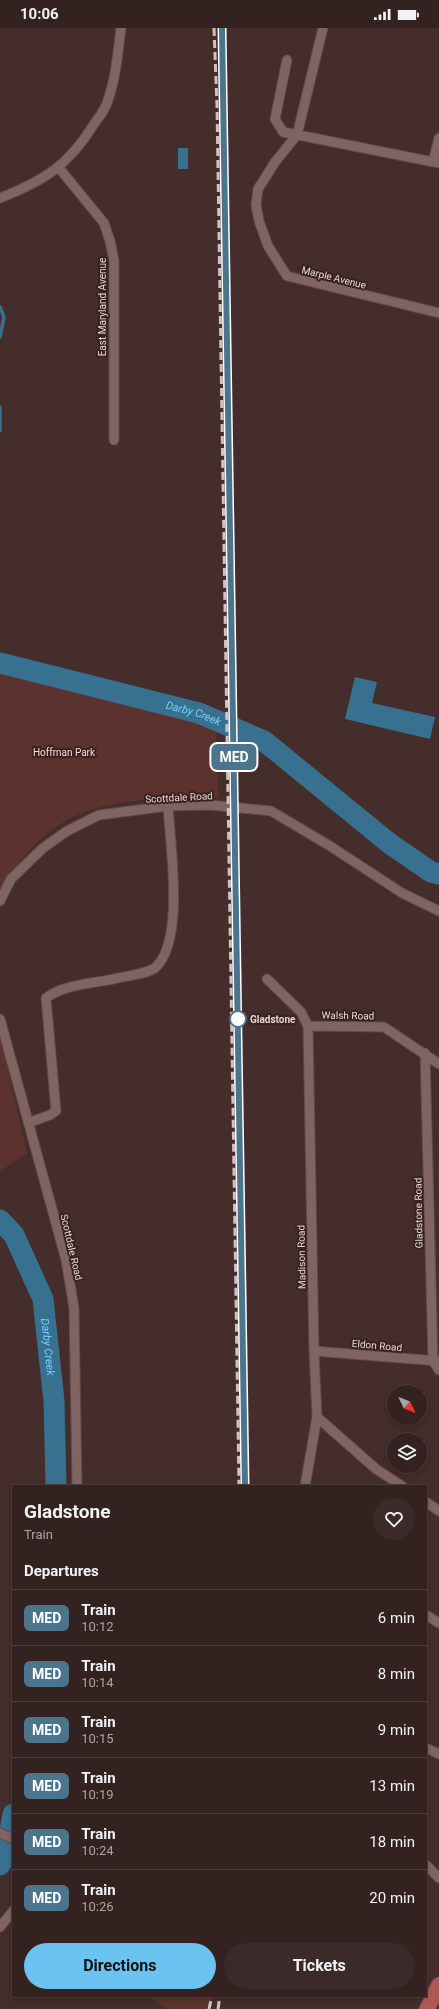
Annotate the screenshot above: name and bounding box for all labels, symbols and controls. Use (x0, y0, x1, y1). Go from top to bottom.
text: 10:06 (20, 5, 59, 23)
street label: East Maryland Avenue (97, 258, 108, 356)
street label: Marple Avenue (300, 264, 367, 291)
water label: Darby Creek (164, 699, 223, 729)
line badge: MED (211, 744, 257, 770)
park label: Hoffman Park (33, 747, 96, 758)
text: MED (219, 749, 249, 765)
street label: Scottdale Road (145, 790, 213, 805)
marker: Gladstone (229, 1010, 247, 1028)
street label: Walsh Road (322, 1010, 374, 1021)
place label: Gladstone (250, 1014, 296, 1025)
street label: Gladstone Road (412, 1178, 425, 1248)
street label: Scottdale Road (59, 1213, 84, 1281)
street label: Madison Road (295, 1225, 308, 1289)
water label: Darby Creek (38, 1318, 57, 1377)
street label: Eldon Road (351, 1338, 403, 1353)
north arrow (387, 1385, 427, 1425)
map controls (387, 1385, 427, 1473)
button: layers (387, 1433, 427, 1473)
button: heart (373, 1498, 415, 1540)
text: Gladstone (24, 1500, 110, 1523)
text: Train (24, 1527, 53, 1542)
text: Departures (24, 1562, 99, 1580)
text: Train (81, 1601, 116, 1619)
text: 6 min (378, 1609, 415, 1627)
text: MED (32, 1610, 61, 1626)
text: 10:12 (81, 1619, 114, 1634)
text: Train (81, 1657, 116, 1675)
text: 8 min (378, 1665, 415, 1683)
text: MED (32, 1666, 61, 1682)
text: 10:14 (81, 1675, 114, 1690)
text: Train (81, 1713, 116, 1731)
text: 9 min (378, 1721, 415, 1739)
text: MED (32, 1722, 61, 1738)
text: 10:15 (81, 1731, 114, 1746)
text: Train (81, 1769, 116, 1787)
text: 13 min (369, 1777, 415, 1795)
text: MED (32, 1778, 61, 1794)
text: 10:19 (81, 1787, 114, 1802)
text: Train (81, 1825, 116, 1843)
text: 18 min (369, 1833, 415, 1851)
text: MED (32, 1834, 61, 1850)
text: 10:24 (81, 1843, 114, 1858)
text: Train (81, 1881, 116, 1899)
text: 20 min (369, 1889, 415, 1907)
text: MED (32, 1890, 61, 1906)
text: 10:26 (81, 1899, 114, 1914)
button: Directions (24, 1943, 216, 1989)
button: Tickets (224, 1943, 415, 1989)

